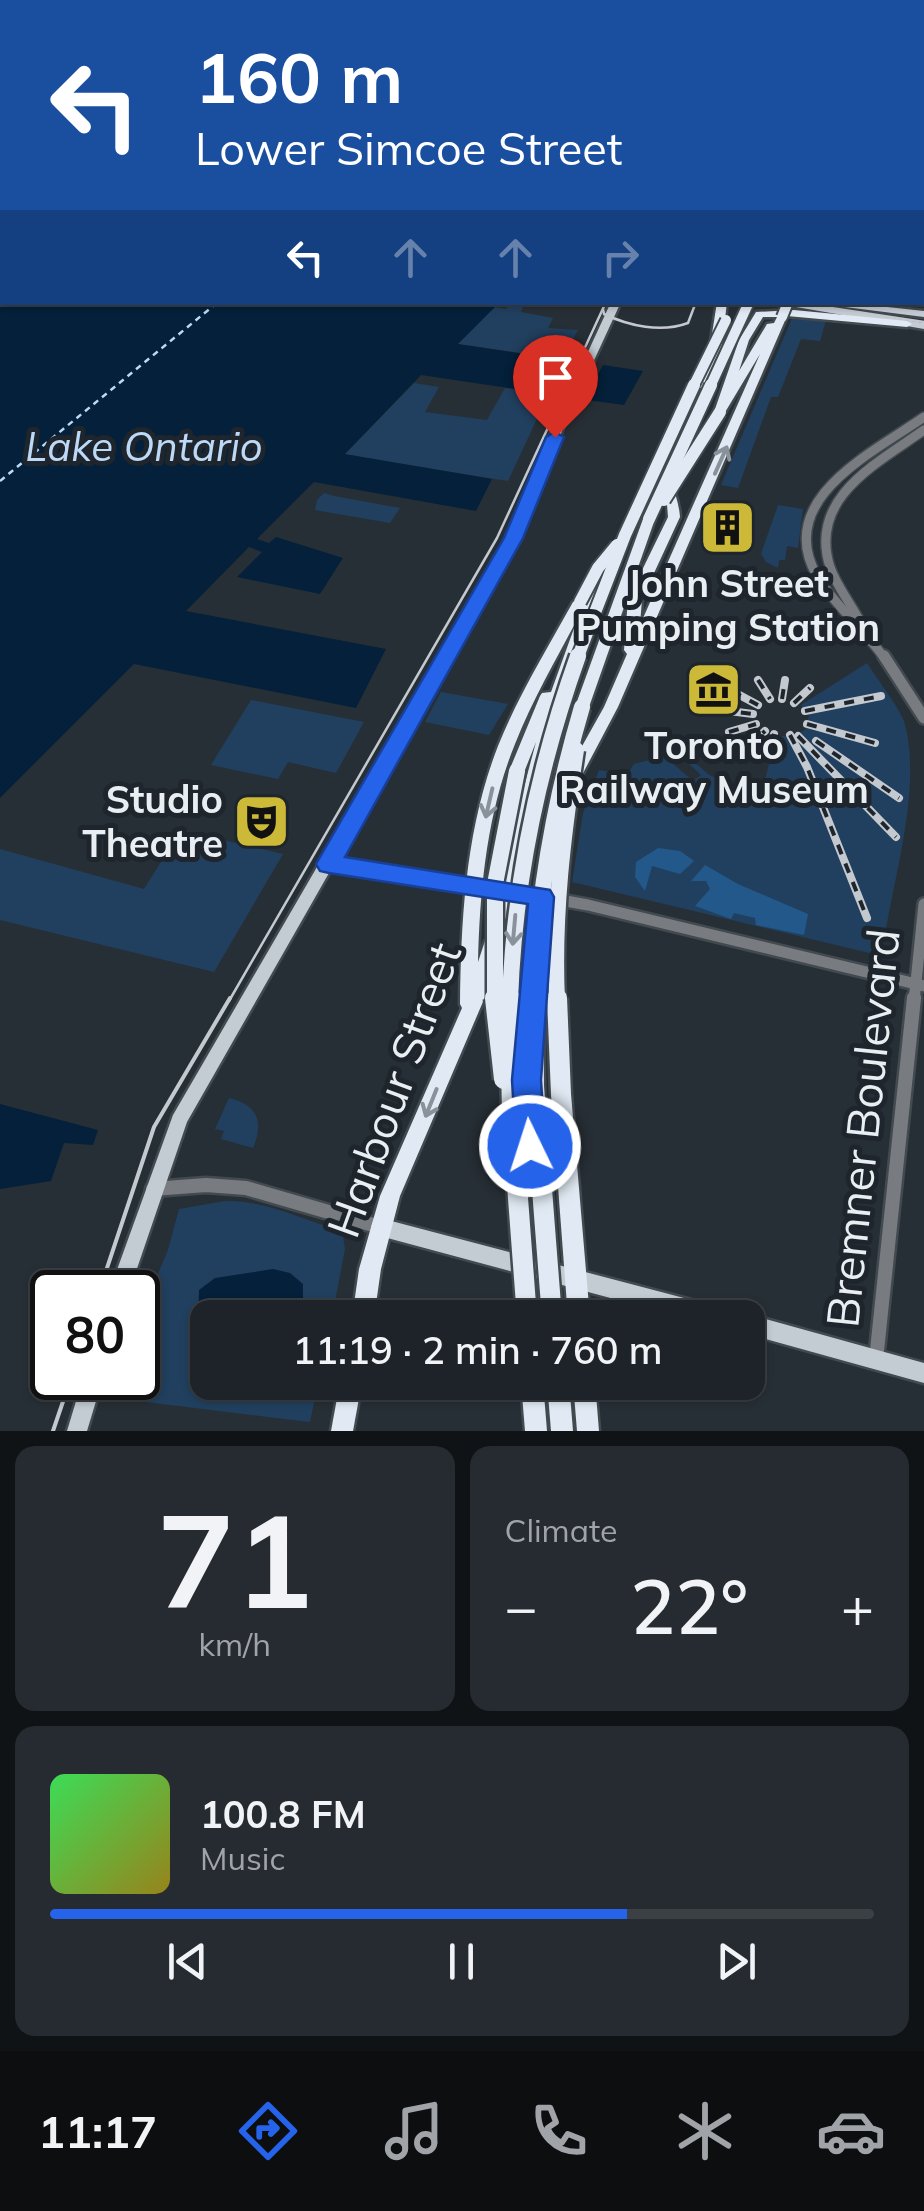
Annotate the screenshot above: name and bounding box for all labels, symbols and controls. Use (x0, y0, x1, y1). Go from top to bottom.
text: 160 m (195, 33, 403, 121)
icon: left (30, 40, 160, 170)
text: Lower Simcoe Street (195, 120, 622, 176)
icon: left (278, 230, 333, 285)
icon: ahead (383, 230, 438, 285)
icon: ahead (488, 230, 543, 285)
icon: right (593, 230, 648, 285)
pin (513, 335, 598, 438)
icon: arrive (528, 350, 583, 405)
water label: Lake Ontario (25, 421, 263, 471)
one-way arrow (713, 445, 731, 476)
building icon: John Street Pumping Station (698, 497, 758, 557)
place label: John Street Pumping Station (576, 559, 880, 651)
museum icon: Toronto Railway Museum (684, 659, 744, 719)
place label: Toronto Railway Museum (559, 721, 869, 813)
place label: Studio Theatre (82, 775, 223, 867)
one-way arrow (479, 786, 497, 818)
theatre icon: Studio Theatre (232, 792, 292, 852)
one-way arrow (505, 913, 524, 945)
street label: Bremner Boulevard (813, 926, 911, 1330)
street label: Harbour Street (314, 935, 472, 1244)
one-way arrow (421, 1087, 439, 1118)
position arrow (478, 1094, 582, 1198)
speed limit sign: 80 (30, 1270, 160, 1400)
text: 11:19 · 2 min · 760 m (292, 1326, 663, 1374)
text: 71 (157, 1477, 313, 1641)
text: Climate (505, 1510, 617, 1550)
text: 22° (630, 1559, 748, 1653)
text: − (505, 1572, 538, 1641)
text: + (841, 1572, 874, 1641)
text: km/h (199, 1624, 271, 1664)
text: 100.8 FM (200, 1790, 366, 1838)
text: Music (200, 1838, 285, 1878)
icon: previous (160, 1934, 215, 1989)
icon: pause (434, 1934, 489, 1989)
icon: next (709, 1934, 764, 1989)
icon: directions (233, 2096, 303, 2166)
icon: music (379, 2096, 449, 2166)
icon: phone (524, 2096, 594, 2166)
icon: climate (670, 2096, 740, 2166)
icon: car (816, 2096, 886, 2166)
text: 11:17 (38, 2103, 157, 2159)

